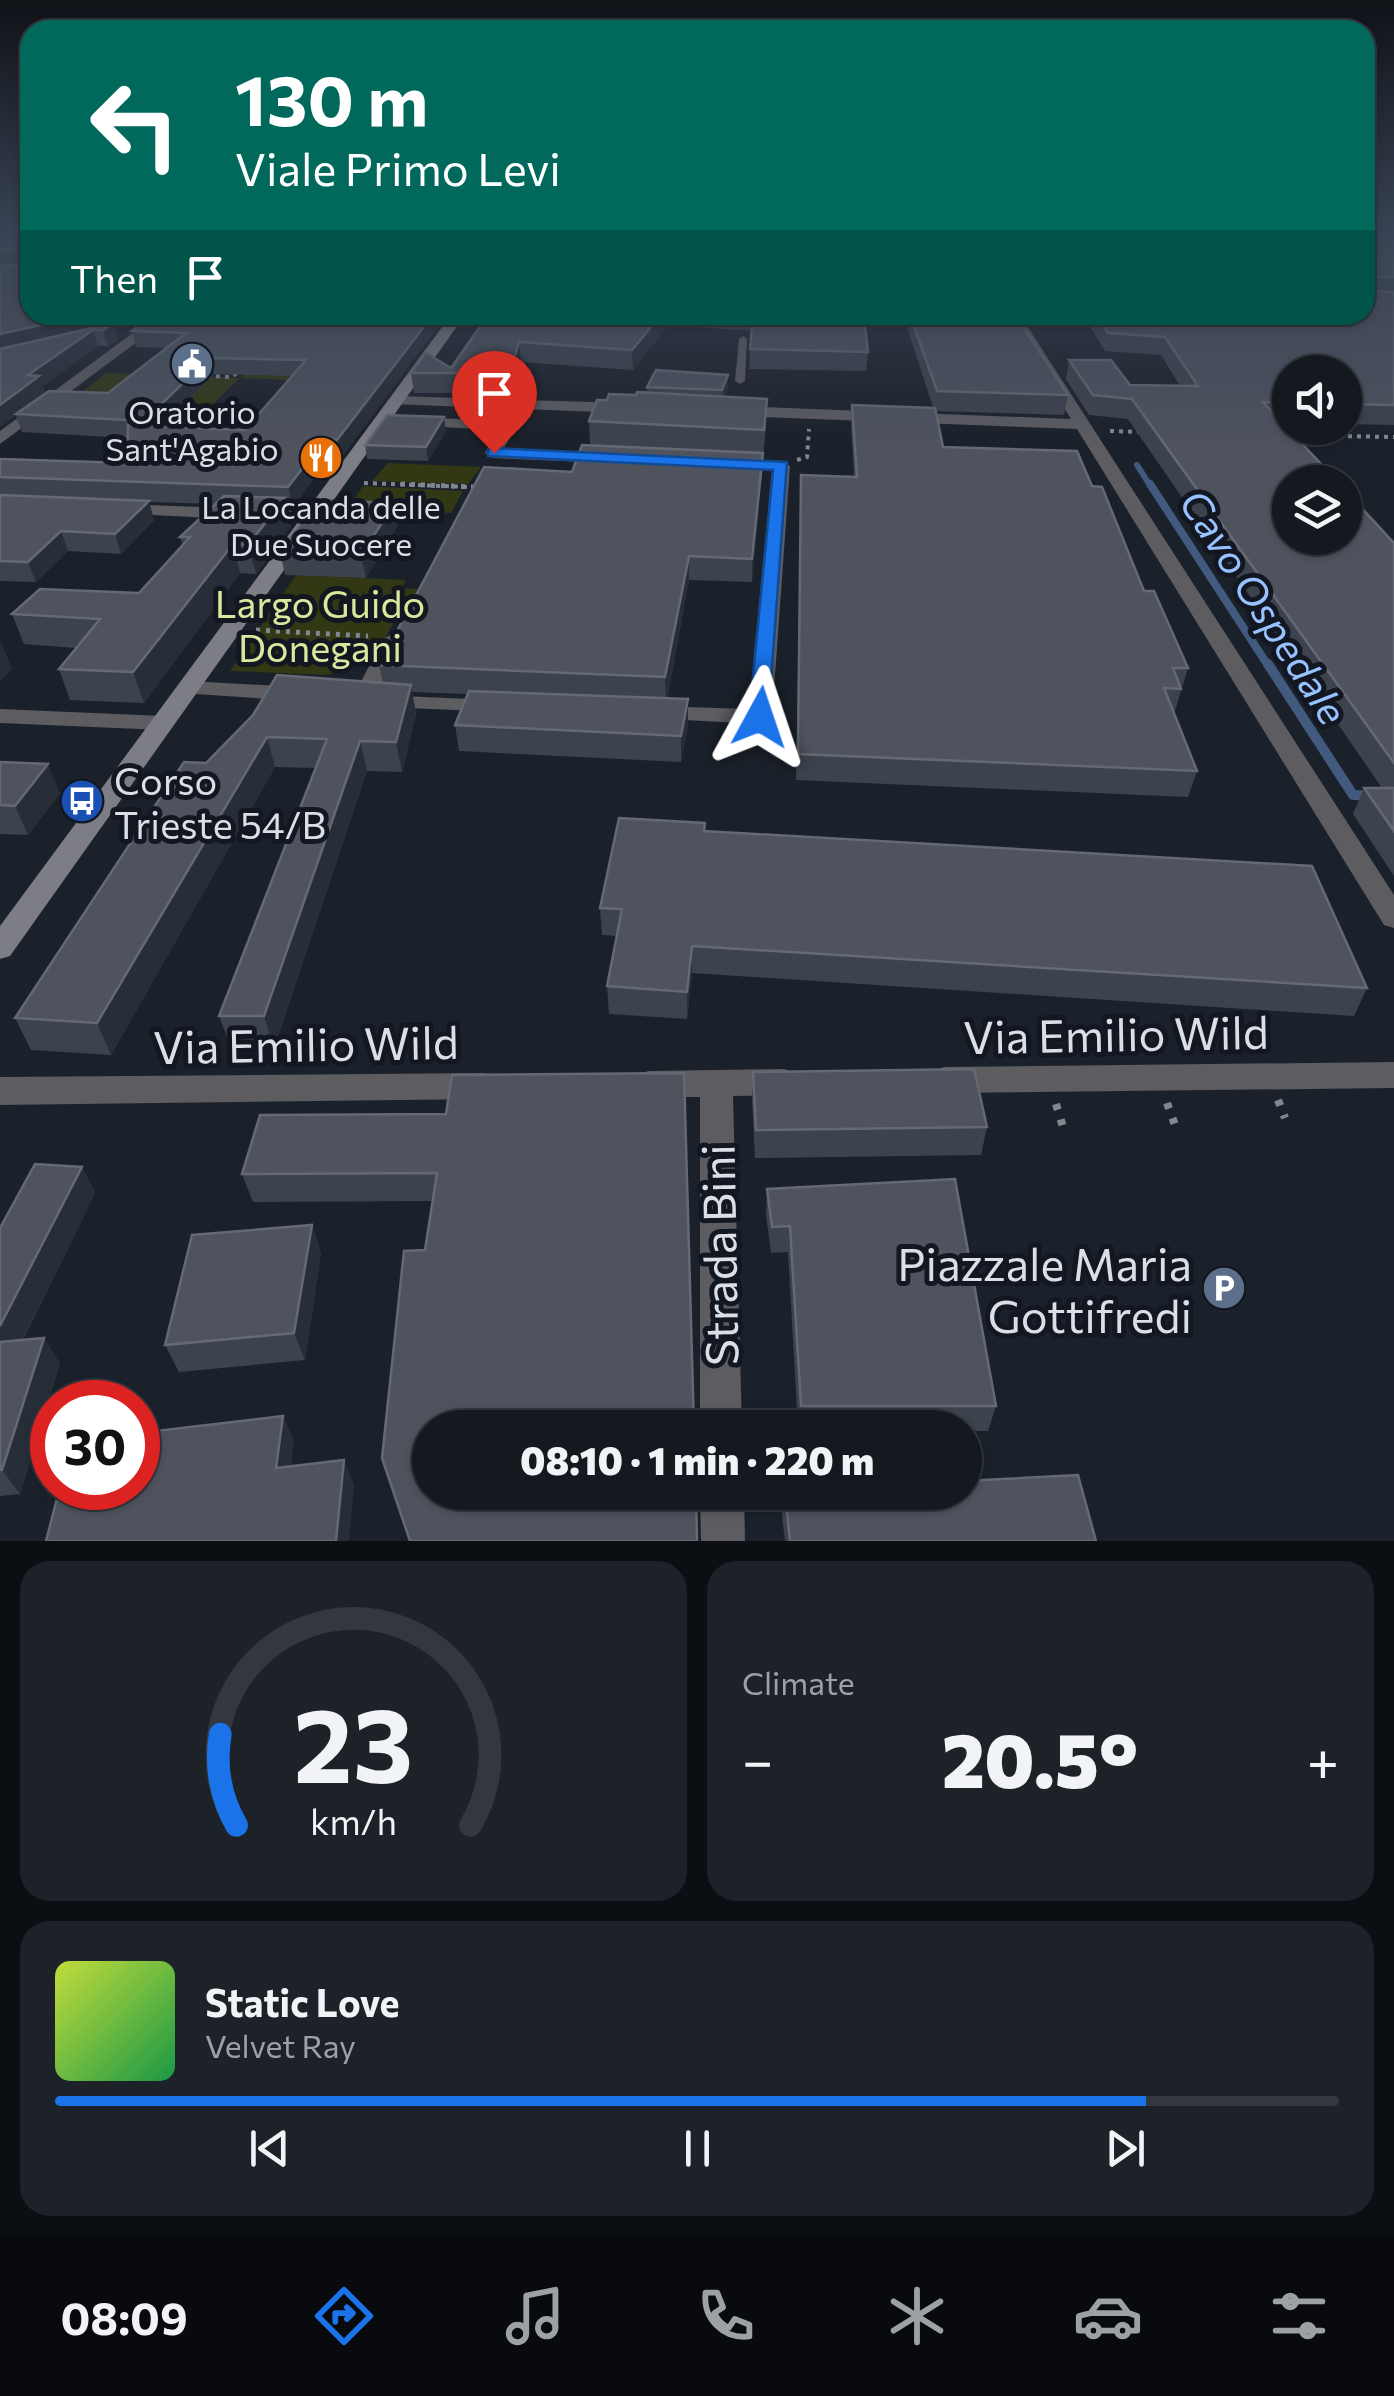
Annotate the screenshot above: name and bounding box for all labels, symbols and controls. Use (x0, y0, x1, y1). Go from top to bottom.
text: 130 m (235, 55, 428, 140)
icon: left (70, 60, 200, 190)
text: Viale Primo Levi (235, 140, 561, 195)
icon: arrive (178, 250, 233, 305)
text: Then (70, 254, 158, 301)
public building icon: Oratorio Sant'Agabio (169, 341, 215, 387)
pin (452, 351, 537, 454)
map controls (1272, 355, 1362, 555)
button: sound (1272, 355, 1362, 445)
icon: arrive (467, 366, 522, 421)
place label: Oratorio Sant'Agabio (105, 391, 279, 468)
restaurant icon: La Locanda delle Due Suocere (298, 435, 344, 481)
button: layers (1272, 465, 1362, 555)
water label: Cavo Ospedale (1171, 479, 1359, 733)
place label: La Locanda delle Due Suocere (201, 486, 441, 563)
park label: Largo Guido Donegani (215, 579, 425, 670)
position arrow (708, 665, 812, 769)
place label: Corso Trieste 54/B (114, 756, 326, 847)
bus stop icon: Corso Trieste 54/B (59, 778, 105, 824)
street label: Via Emilio Wild (963, 1003, 1269, 1063)
street label: Via Emilio Wild (153, 1013, 459, 1073)
street label: Strada Bini (689, 1144, 747, 1366)
place label: Piazzale Maria Gottifredi (897, 1235, 1192, 1342)
parking icon: Piazzale Maria Gottifredi (1201, 1265, 1247, 1311)
speed limit sign: 30 (30, 1380, 160, 1510)
text: 08:10 · 1 min · 220 m (520, 1436, 874, 1483)
text: Climate (742, 1662, 855, 1702)
text: 23 (294, 1677, 413, 1804)
text: 20.5° (942, 1712, 1138, 1803)
text: − (742, 1725, 773, 1792)
text: + (1307, 1725, 1339, 1792)
text: km/h (310, 1799, 397, 1842)
text: Static Love (205, 1978, 400, 2025)
text: Velvet Ray (205, 2025, 356, 2065)
icon: previous (242, 2121, 297, 2176)
icon: pause (670, 2121, 725, 2176)
icon: next (1098, 2121, 1153, 2176)
icon: directions (309, 2281, 379, 2351)
icon: music (500, 2281, 570, 2351)
icon: phone (691, 2281, 761, 2351)
icon: climate (882, 2281, 952, 2351)
icon: car (1073, 2281, 1143, 2351)
icon: filters (1264, 2281, 1334, 2351)
text: 08:09 (60, 2289, 188, 2344)

